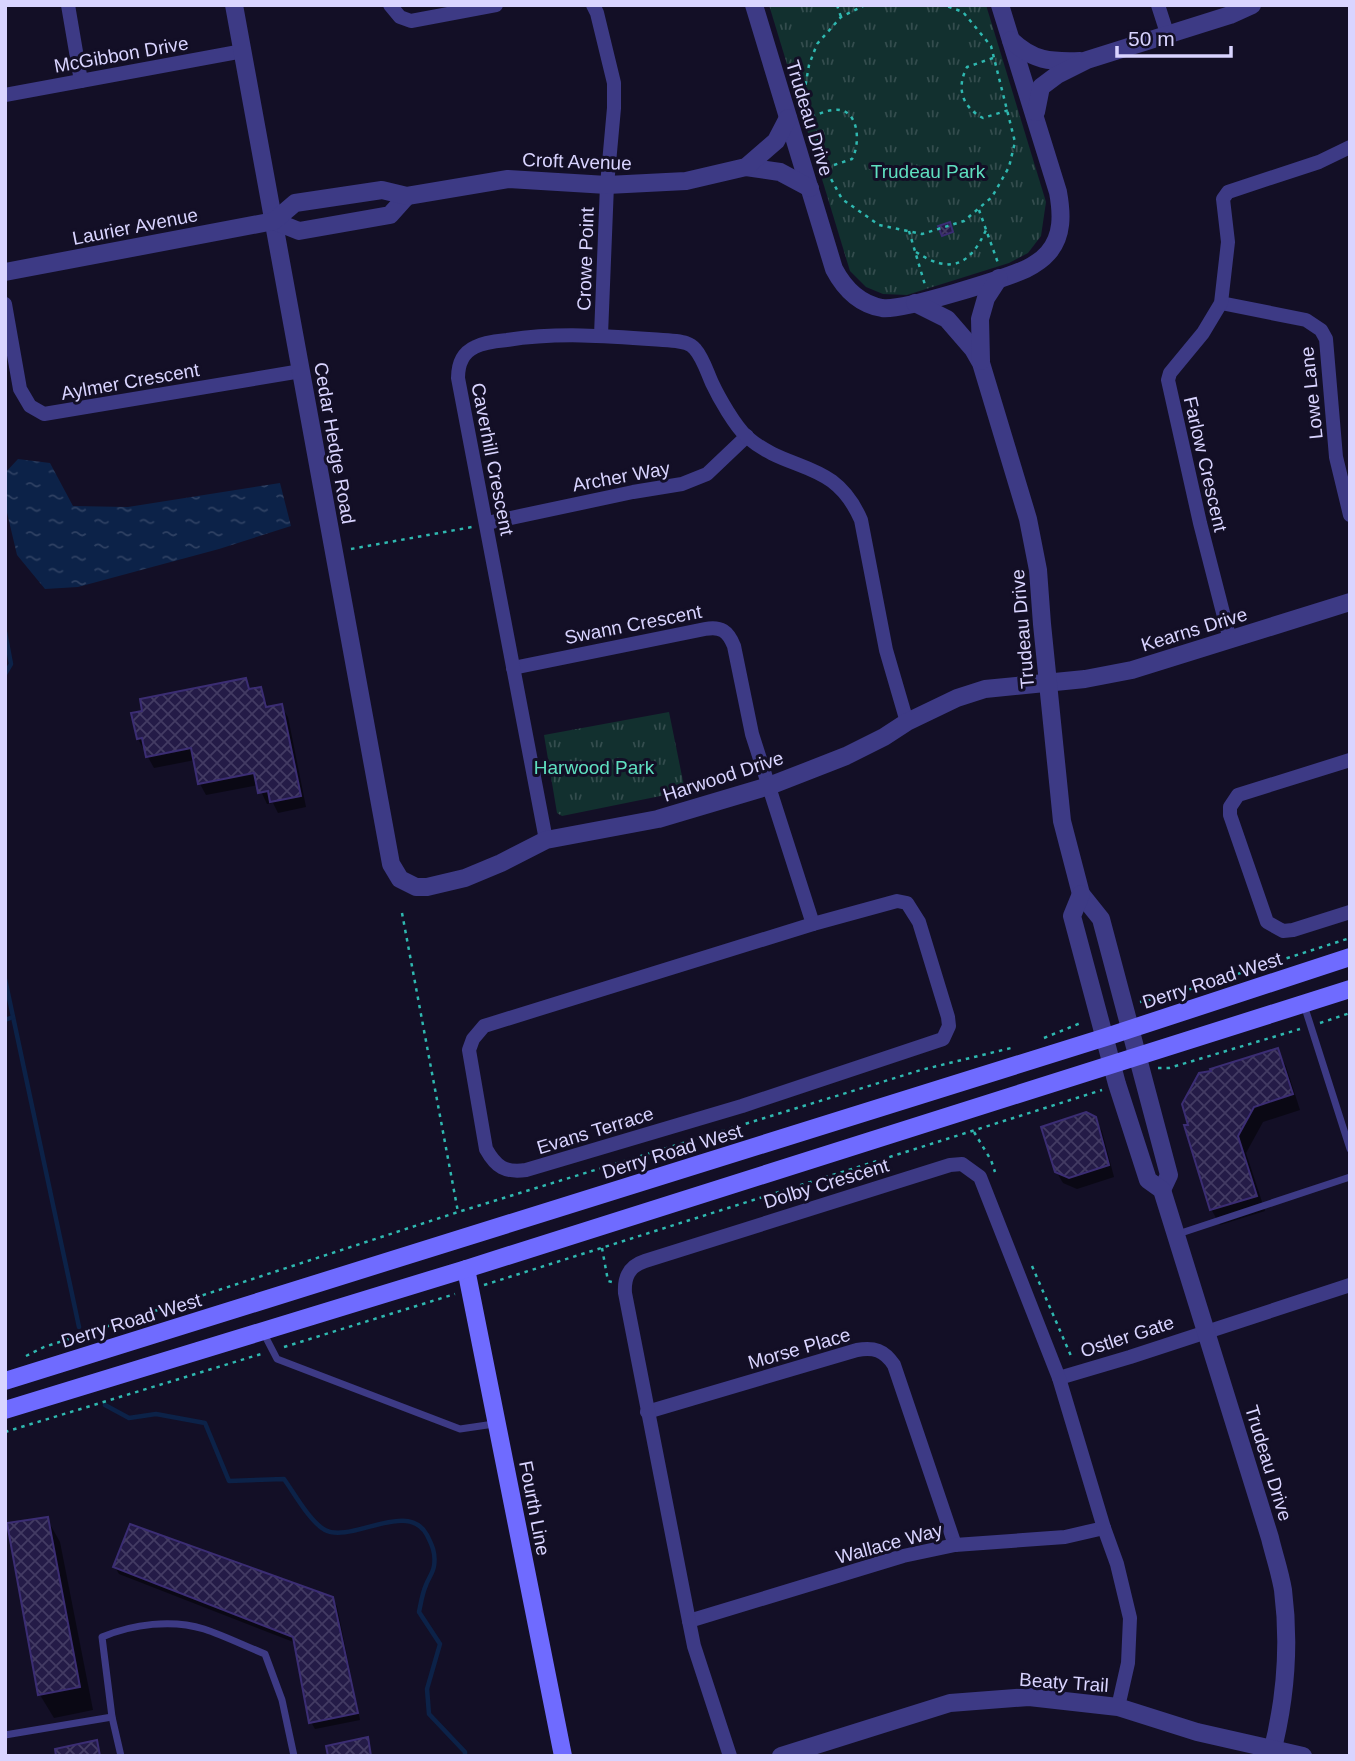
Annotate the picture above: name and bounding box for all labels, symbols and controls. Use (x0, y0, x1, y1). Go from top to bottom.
scale bar (1117, 14, 1231, 58)
text: 50 m (1128, 27, 1175, 50)
street label: McGibbon Drive (52, 32, 190, 77)
street label: Trudeau Drive (782, 58, 837, 178)
street label: Croft Avenue (522, 149, 632, 174)
park label: Trudeau Park (871, 161, 986, 182)
street label: Laurier Avenue (71, 204, 200, 249)
street label: Crowe Point (573, 206, 598, 311)
street label: Lowe Lane (1296, 346, 1327, 440)
street label: Aylmer Crescent (59, 359, 202, 404)
street label: Cedar Hedge Road (310, 361, 359, 526)
street label: Caverhill Crescent (467, 381, 518, 538)
street label: Farlow Crescent (1180, 394, 1231, 535)
street label: Archer Way (571, 458, 672, 495)
street label: Trudeau Drive (1007, 568, 1038, 689)
street label: Swann Crescent (563, 601, 704, 648)
street label: Kearns Drive (1139, 603, 1250, 656)
street label: Harwood Drive (660, 747, 786, 806)
park label: Harwood Park (534, 757, 655, 778)
street label: Derry Road West (1140, 948, 1285, 1013)
street label: Evans Terrace (534, 1103, 656, 1158)
street label: Derry Road West (600, 1120, 745, 1183)
street label: Dolby Crescent (761, 1154, 892, 1213)
street label: Derry Road West (59, 1289, 204, 1352)
street label: Ostler Gate (1078, 1311, 1177, 1361)
street label: Morse Place (745, 1324, 853, 1373)
street label: Trudeau Drive (1241, 1403, 1296, 1523)
street label: Fourth Line (515, 1459, 554, 1557)
street label: Wallace Way (834, 1519, 945, 1568)
street label: Beaty Trail (1018, 1669, 1109, 1696)

